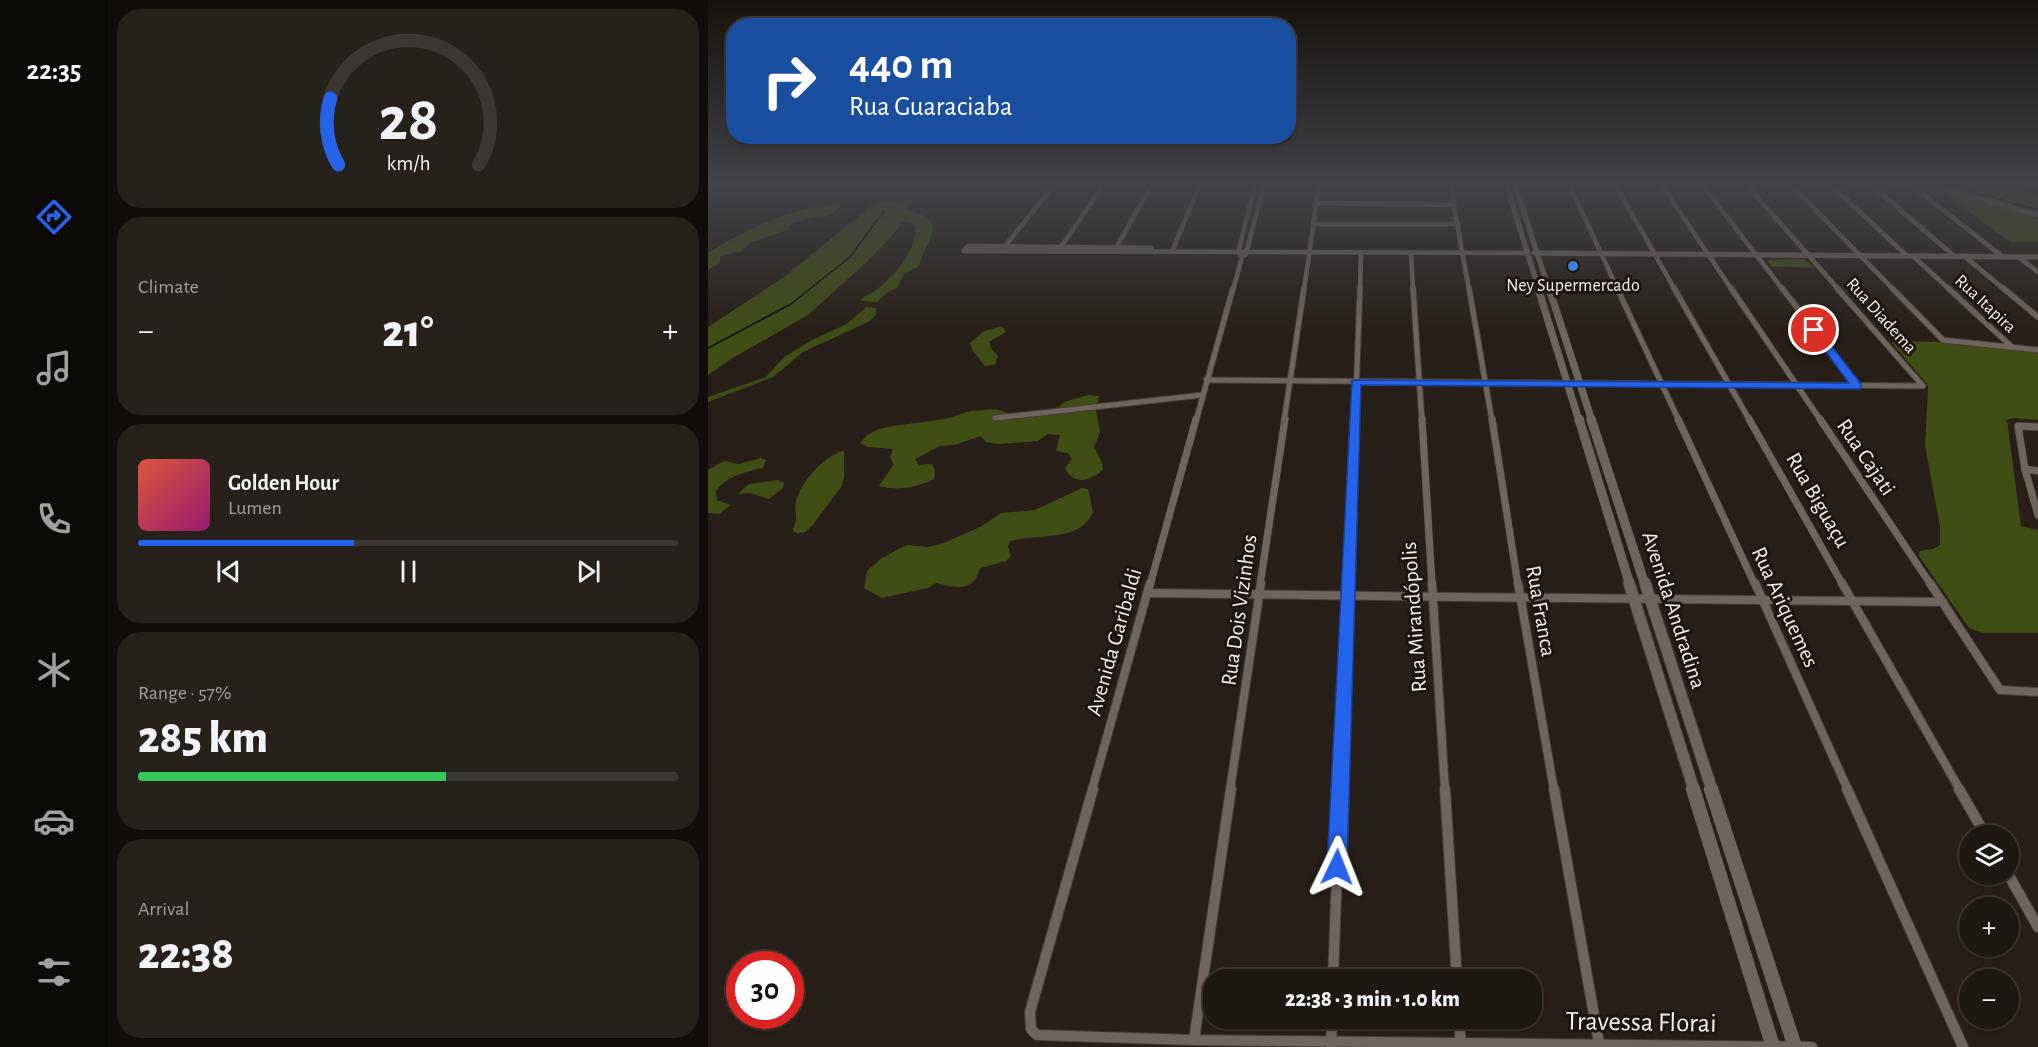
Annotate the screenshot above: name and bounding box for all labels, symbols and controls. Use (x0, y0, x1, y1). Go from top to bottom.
icon: right (750, 42, 828, 120)
text: 440 m (849, 44, 953, 86)
text: 22:35 (27, 57, 81, 84)
text: 28 (378, 89, 438, 151)
text: Rua Guaraciaba (849, 93, 1012, 120)
text: km/h (386, 154, 430, 175)
icon: directions (33, 196, 75, 238)
marker: Ney Supermercado (1566, 259, 1580, 273)
street label: Rua Itapira (1951, 271, 2019, 337)
street label: Rua Diadema (1843, 275, 1919, 357)
text: Climate (138, 277, 199, 297)
place label: Ney Supermercado (1506, 277, 1640, 295)
pin (1788, 304, 1839, 355)
text: 21° (382, 310, 434, 355)
icon: arrive (1797, 313, 1830, 346)
text: − (138, 315, 154, 348)
text: + (662, 315, 678, 348)
icon: music (33, 347, 75, 389)
street label: Rua Cajati (1833, 415, 1899, 499)
street label: Rua Biguaçu (1782, 449, 1854, 551)
text: Golden Hour (228, 472, 339, 494)
icon: phone (33, 498, 75, 540)
text: Lumen (228, 498, 282, 518)
street label: Avenida Andradina (1638, 529, 1710, 691)
street label: Rua Dois Vizinhos (1217, 533, 1261, 687)
street label: Rua Mirandópolis (1398, 541, 1430, 693)
street label: Rua Ariquemes (1748, 543, 1822, 671)
icon: previous (212, 555, 245, 588)
icon: pause (392, 555, 425, 588)
icon: next (572, 555, 605, 588)
street label: Rua Franca (1522, 564, 1560, 658)
street label: Avenida Garibaldi (1082, 566, 1146, 718)
icon: climate (33, 649, 75, 691)
text: Range · 57% (138, 683, 231, 703)
text: 285 km (138, 716, 268, 761)
icon: car (33, 800, 75, 842)
map controls (1959, 825, 2019, 1029)
button: layers (1959, 825, 2019, 885)
position arrow (1305, 835, 1369, 899)
button: + (1959, 897, 2019, 957)
text: Arrival (138, 899, 189, 919)
text: 22:38 (138, 932, 234, 977)
icon: filters (33, 951, 75, 993)
speed limit sign: 30 (726, 951, 804, 1029)
button: − (1959, 969, 2019, 1029)
text: 22:38 · 3 min · 1.0 km (1285, 988, 1460, 1010)
street label: Travessa Florai (1565, 1007, 1717, 1037)

